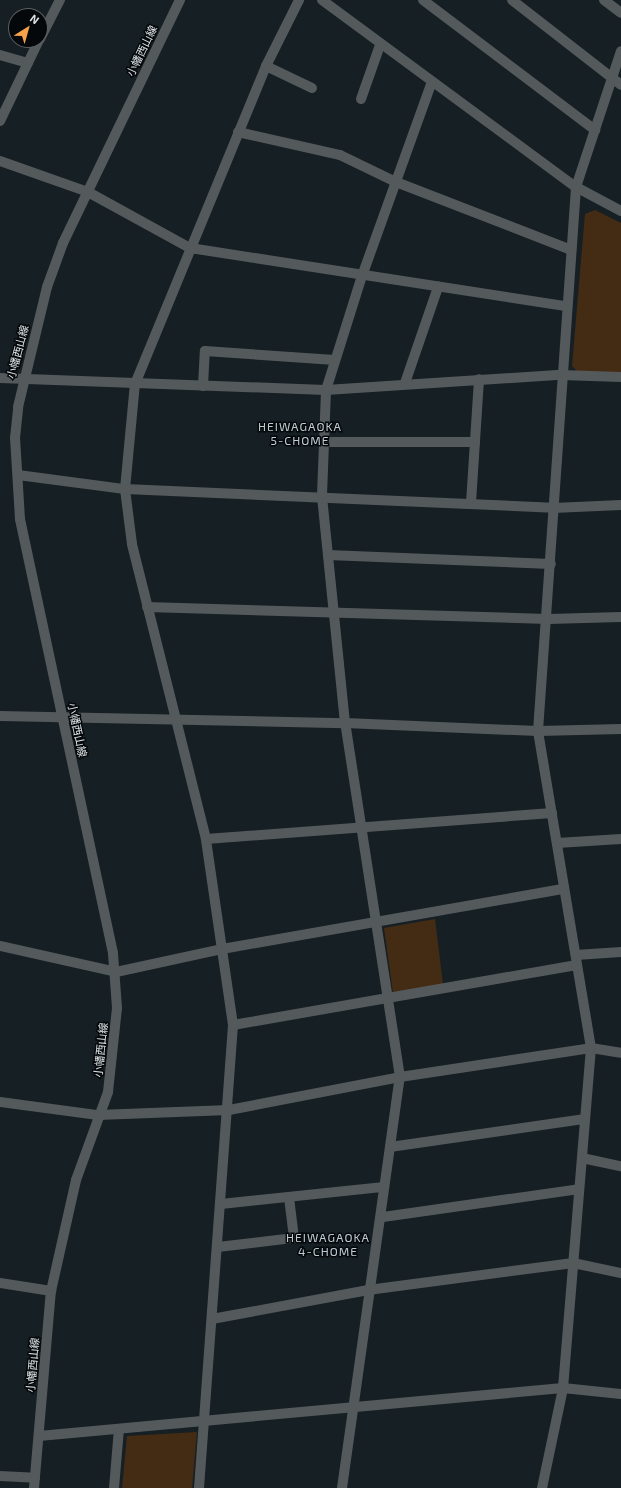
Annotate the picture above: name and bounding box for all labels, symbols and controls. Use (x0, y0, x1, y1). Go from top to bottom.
north arrow (8, 8, 48, 48)
text: N (28, 11, 42, 26)
street label: 小幡西山線 (124, 23, 160, 79)
street label: 小幡西山線 (5, 324, 31, 380)
district label: HEIWAGAOKA 5-CHOME (258, 420, 342, 448)
street label: 小幡西山線 (65, 702, 89, 758)
street label: 小幡西山線 (92, 1022, 110, 1078)
district label: HEIWAGAOKA 4-CHOME (286, 1231, 370, 1259)
street label: 小幡西山線 (24, 1337, 42, 1393)

